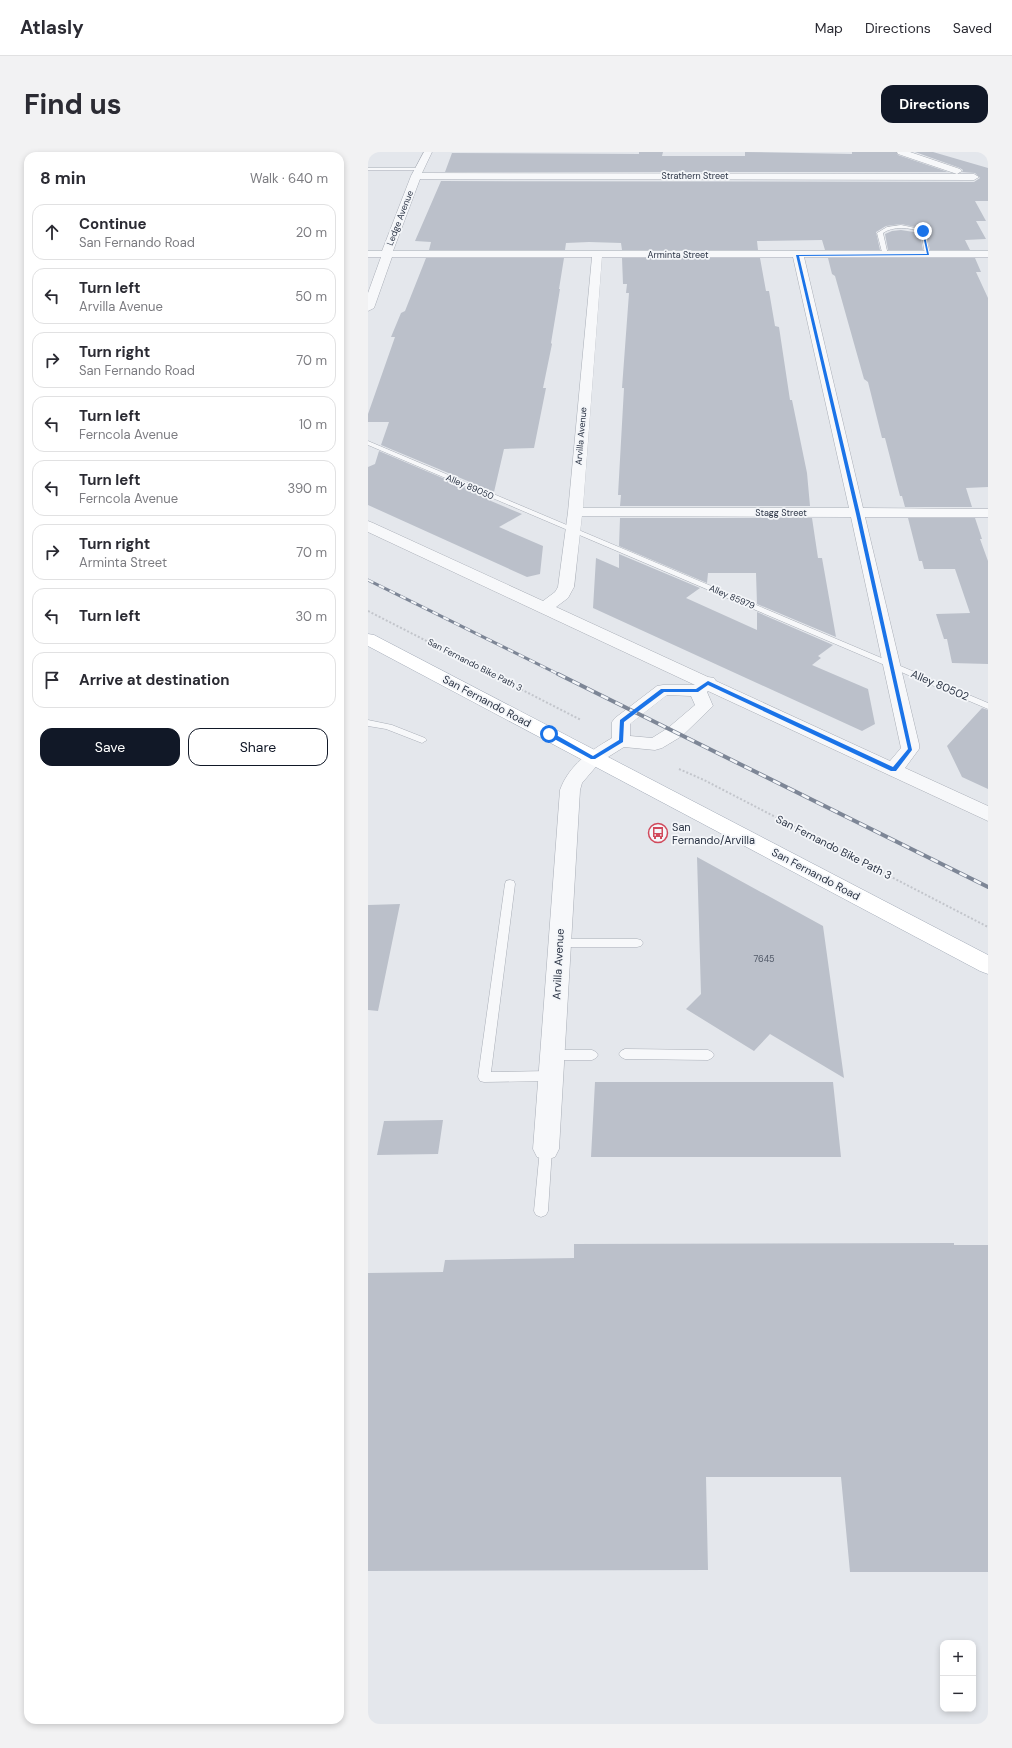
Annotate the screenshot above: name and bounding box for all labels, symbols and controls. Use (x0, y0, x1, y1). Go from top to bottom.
text: Atlasly (20, 15, 84, 40)
text: Map (815, 19, 843, 37)
text: Directions (865, 19, 931, 37)
text: Saved (953, 19, 992, 37)
button: Directions (881, 85, 988, 123)
text: Find us (24, 86, 122, 123)
text: 8 min (40, 167, 86, 189)
text: Walk · 640 m (250, 170, 328, 187)
street label: Strathern Street (661, 170, 729, 182)
street label: Ledge Avenue (384, 189, 416, 247)
text: Continue (79, 214, 147, 234)
icon: ahead (41, 221, 63, 243)
route end (914, 222, 932, 240)
text: 20 m (296, 224, 327, 241)
text: San Fernando Road (79, 234, 195, 251)
street label: Arminta Street (648, 249, 709, 261)
text: Turn left (79, 278, 140, 298)
icon: left (41, 285, 63, 307)
text: 50 m (295, 288, 327, 305)
text: Arvilla Avenue (79, 298, 163, 315)
text: Turn right (79, 342, 150, 362)
icon: right (41, 349, 63, 371)
text: 70 m (296, 352, 327, 369)
text: San Fernando Road (79, 362, 195, 379)
text: Turn left (79, 406, 140, 426)
street label: Arvilla Avenue (572, 407, 590, 465)
icon: left (41, 413, 63, 435)
text: 10 m (299, 416, 327, 433)
text: Ferncola Avenue (79, 426, 178, 443)
text: Turn left (79, 470, 140, 490)
street label: Alley 89050 (444, 472, 496, 502)
icon: left (41, 477, 63, 499)
text: 390 m (288, 480, 327, 497)
text: Ferncola Avenue (79, 490, 178, 507)
street label: Stagg Street (755, 507, 807, 519)
text: Turn right (79, 534, 150, 554)
icon: right (41, 541, 63, 563)
text: 70 m (296, 544, 327, 561)
text: Arminta Street (79, 554, 167, 571)
street label: Alley 85979 (707, 582, 757, 612)
icon: left (41, 605, 63, 627)
text: Turn left (79, 606, 140, 626)
text: 30 m (295, 608, 327, 625)
street label: San Fernando Bike Path 3 (426, 636, 524, 694)
street label: Alley 80502 (909, 666, 971, 704)
icon: arrive (41, 669, 63, 691)
text: Arrive at destination (79, 670, 230, 690)
street label: San Fernando Road (440, 672, 534, 730)
route start (540, 725, 558, 743)
button: Save (40, 728, 180, 766)
button: Share (188, 728, 328, 766)
street label: San Fernando Bike Path 3 (774, 812, 894, 882)
place label: San Fernando/Arvilla (672, 820, 755, 847)
bus stop icon: San Fernando/Arvilla (647, 822, 669, 844)
street label: San Fernando Road (769, 845, 863, 903)
street label: Arvilla Avenue (549, 928, 567, 1000)
house number: 7645 (753, 953, 775, 965)
map controls (940, 1640, 976, 1712)
button: + (940, 1640, 976, 1676)
button: − (940, 1676, 976, 1712)

